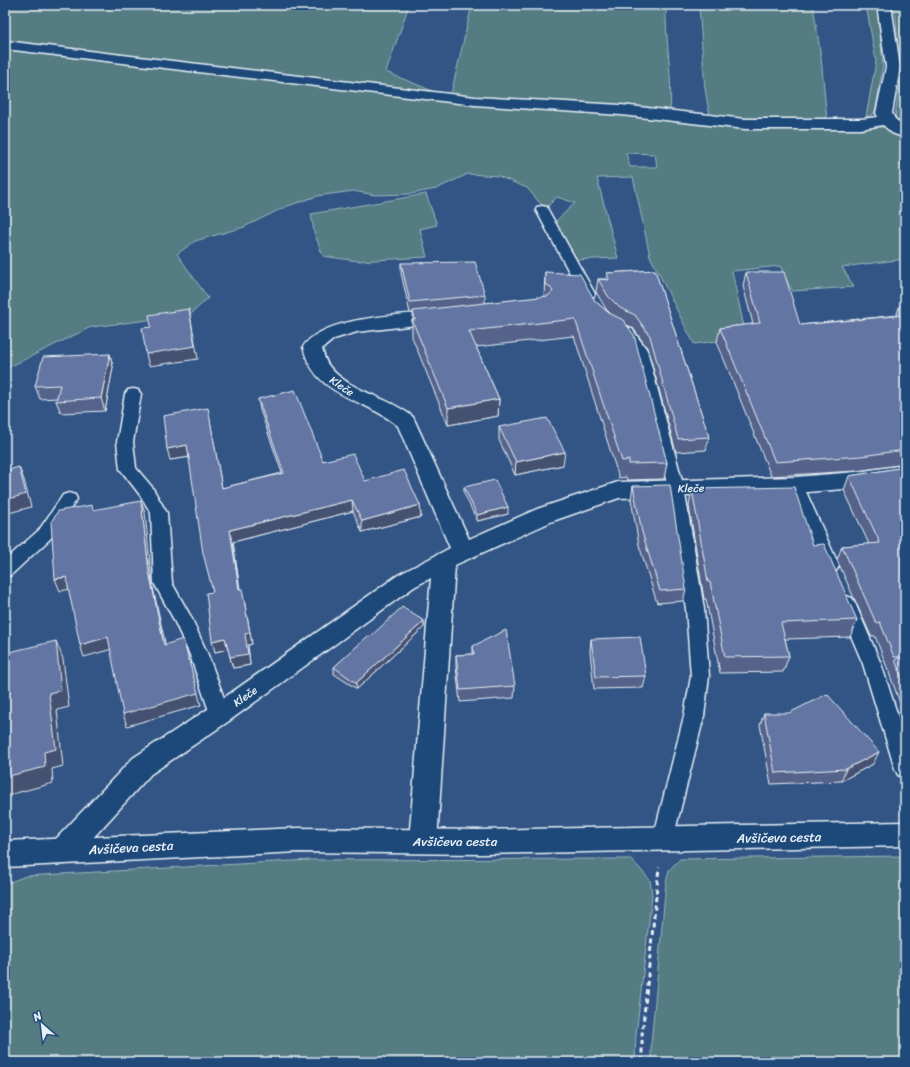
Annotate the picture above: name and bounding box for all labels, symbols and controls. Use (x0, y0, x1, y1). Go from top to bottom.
street label: Kleče (325, 371, 358, 402)
street label: Kleče (678, 479, 705, 498)
street label: Kleče (229, 681, 262, 712)
street label: Avšičeva cesta (736, 825, 822, 850)
street label: Avšičeva cesta (412, 830, 498, 853)
street label: Avšičeva cesta (87, 834, 174, 861)
north arrow (22, 1005, 62, 1045)
text: N (29, 1006, 46, 1027)

